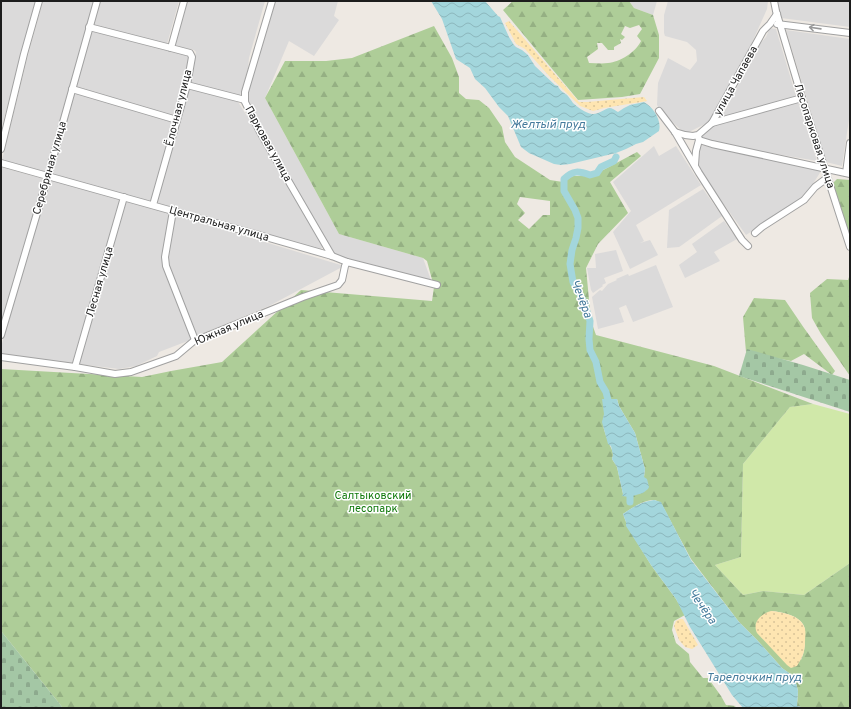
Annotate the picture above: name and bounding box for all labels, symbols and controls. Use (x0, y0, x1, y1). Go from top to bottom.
one-way arrow (809, 25, 822, 32)
street label: улица Чапаева (711, 43, 761, 118)
street label: Ёлочная улица (162, 68, 195, 148)
street label: Лесопарковая улица (790, 82, 838, 191)
street label: Парковая улица (241, 104, 295, 184)
water label: Желтый пруд (510, 117, 586, 133)
street label: Серебряная улица (30, 119, 70, 216)
street label: Центральная улица (167, 203, 271, 245)
street label: Лесная улица (83, 245, 117, 319)
water label: Чечёра (566, 278, 596, 321)
street label: Южная улица (192, 307, 266, 349)
park label: Салтыковский лесопарк (335, 489, 411, 516)
water label: Чечёра (684, 586, 720, 628)
water label: Тарелочкин пруд (706, 670, 802, 686)

